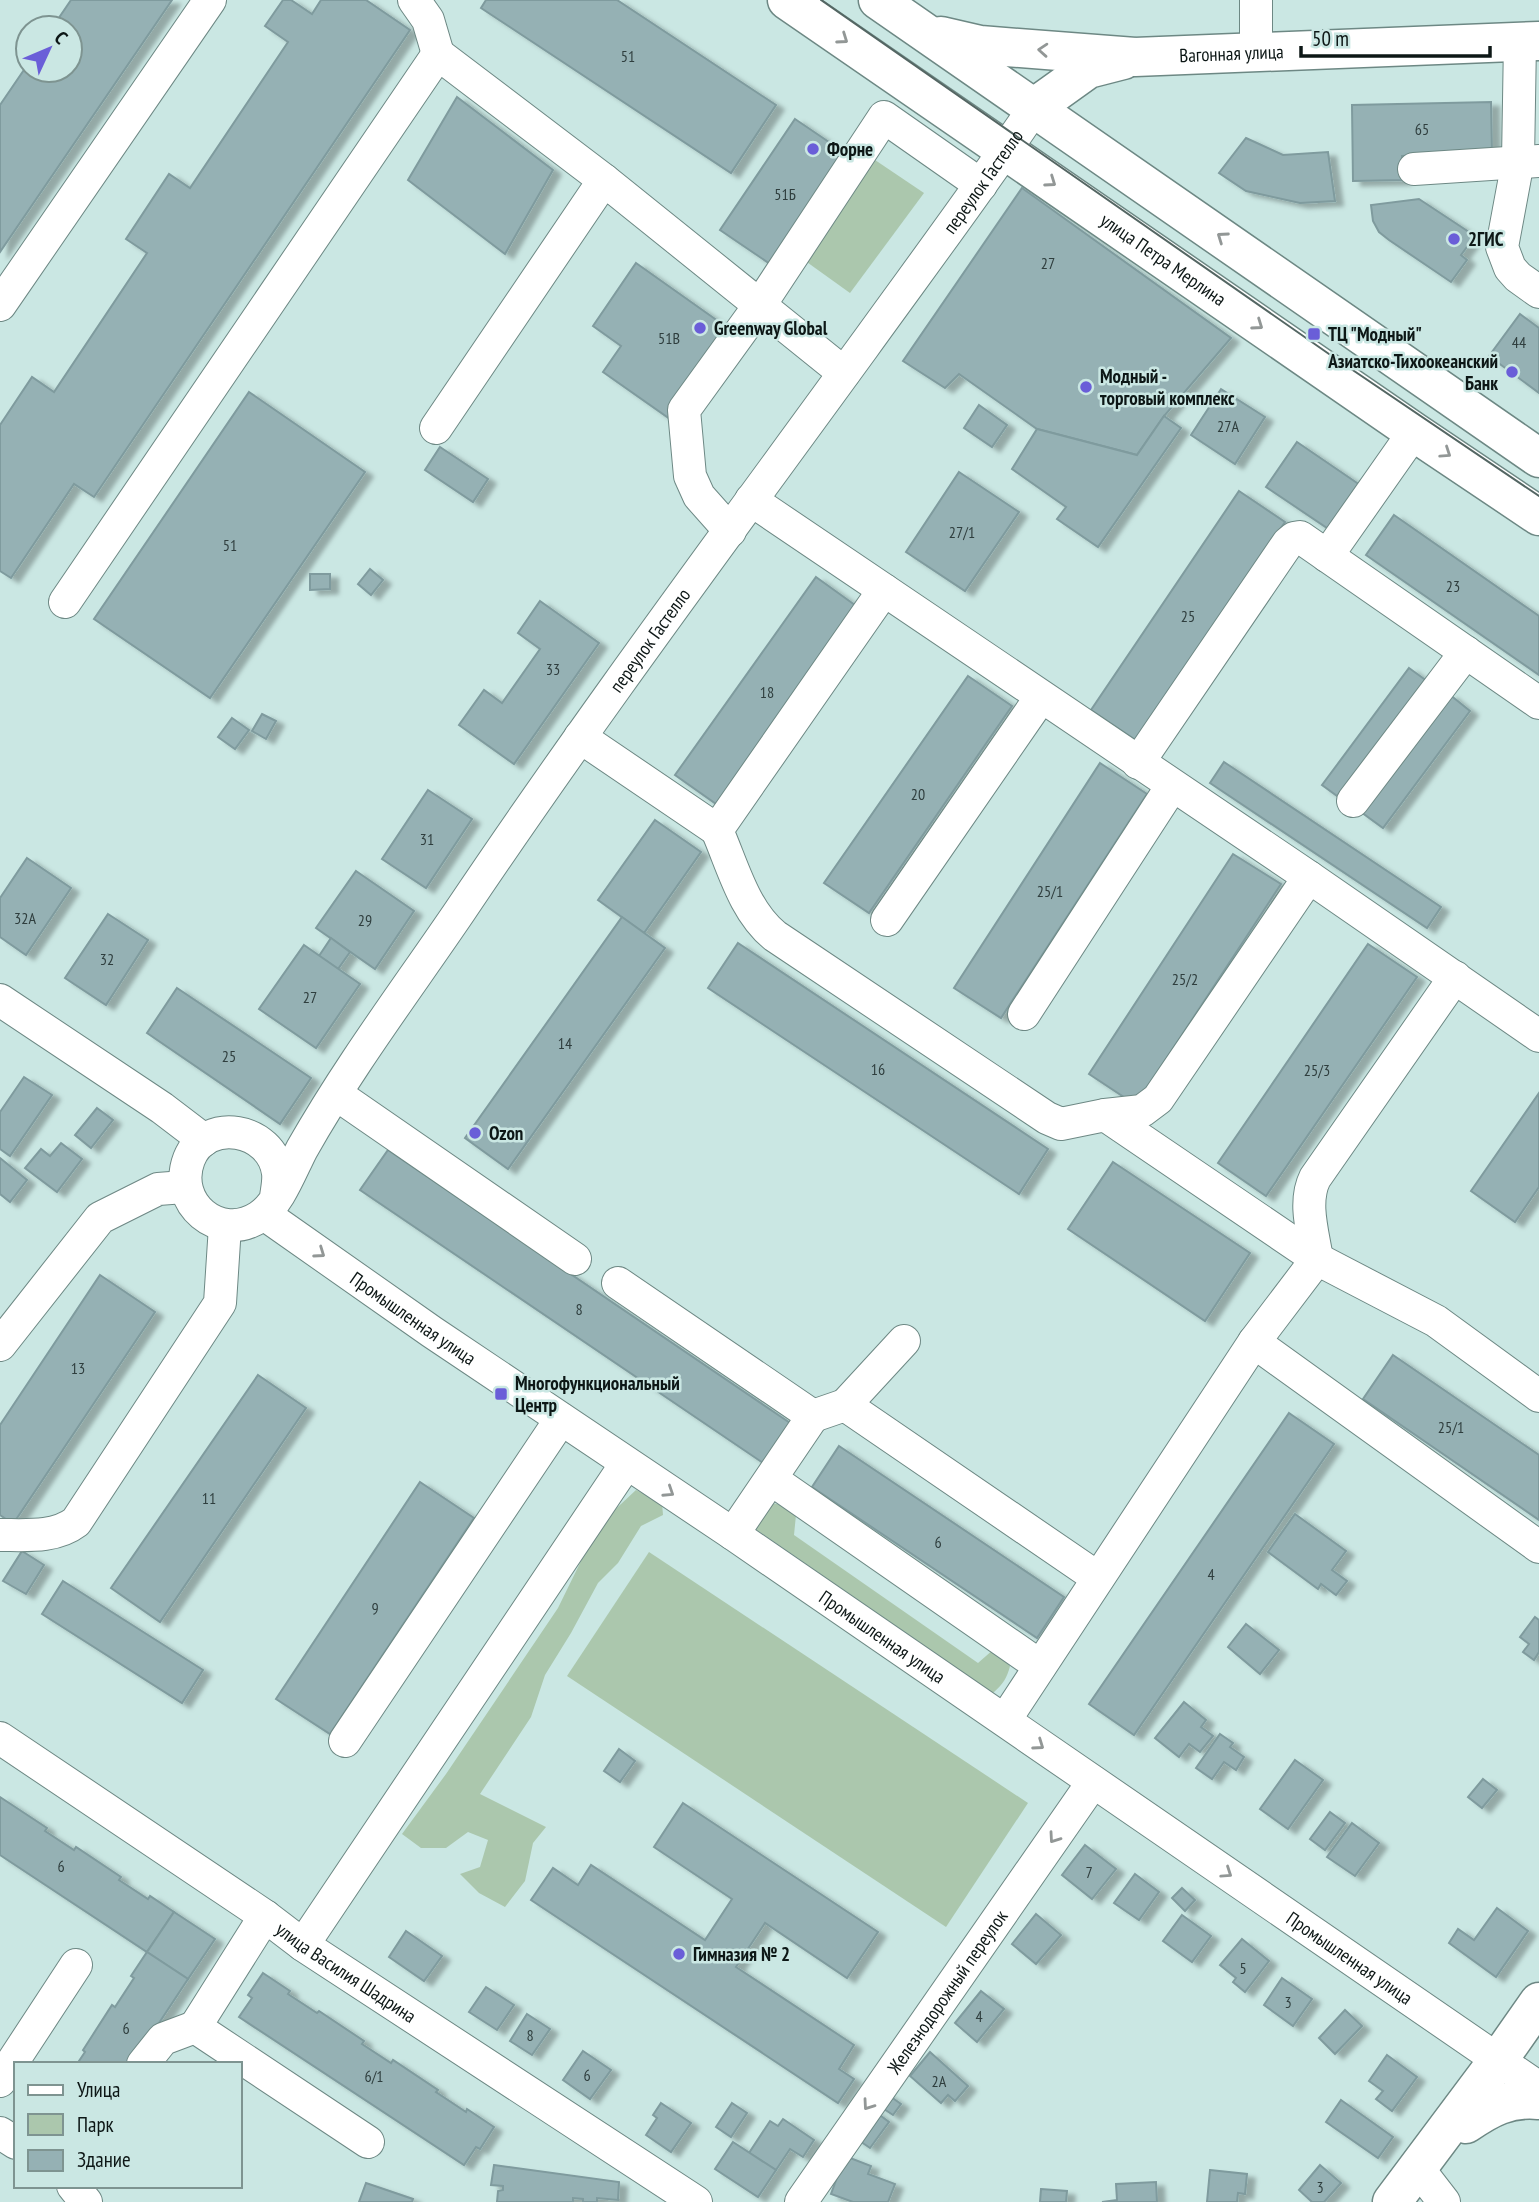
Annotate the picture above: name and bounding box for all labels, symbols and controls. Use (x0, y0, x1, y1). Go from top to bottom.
north arrow (14, 14, 84, 84)
scale bar (1301, 14, 1490, 58)
text: 50 m (1312, 25, 1349, 52)
text: С (50, 26, 73, 49)
one-way arrow (836, 31, 849, 44)
street label: Вагонная улица (1179, 39, 1284, 67)
one-way arrow (1037, 43, 1048, 58)
house number: 51 (621, 46, 635, 66)
house number: 65 (1415, 119, 1429, 139)
street label: переулок Гастелло (938, 125, 1028, 238)
place label: Форне (827, 137, 873, 161)
marker: Форне (805, 141, 821, 157)
one-way arrow (1043, 174, 1056, 186)
house number: 51Б (774, 184, 796, 204)
street label: улица Петра Мерлина (1096, 208, 1231, 311)
place label: 2ГИС (1468, 227, 1504, 251)
marker: 2ГИС (1446, 231, 1462, 247)
one-way arrow (1216, 232, 1229, 245)
house number: 27 (1041, 253, 1055, 273)
place label: Greenway Global (714, 316, 828, 340)
one-way arrow (1250, 317, 1263, 329)
marker: Greenway Global (692, 320, 708, 336)
place label: ТЦ "Модный" (1328, 322, 1422, 346)
marker: ТЦ "Модный" (1306, 326, 1322, 342)
house number: 51В (658, 328, 680, 348)
house number: 44 (1512, 332, 1526, 352)
place label: Азиатско-Тихоокеанский Банк (1327, 349, 1498, 395)
place label: Модный - торговый комплекс (1100, 364, 1235, 410)
marker: Азиатско-Тихоокеанский Банк (1504, 364, 1520, 380)
marker: Модный - торговый комплекс (1078, 379, 1094, 395)
house number: 27А (1217, 416, 1239, 436)
one-way arrow (1438, 445, 1451, 458)
house number: 27/1 (949, 522, 975, 542)
house number: 51 (223, 535, 237, 555)
house number: 23 (1446, 576, 1460, 596)
street label: переулок Гастелло (604, 583, 695, 697)
house number: 25 (1181, 606, 1195, 626)
house number: 33 (546, 659, 560, 679)
house number: 18 (760, 682, 774, 702)
house number: 20 (911, 784, 925, 804)
house number: 31 (420, 829, 434, 849)
house number: 25/1 (1037, 881, 1063, 901)
house number: 32А (14, 908, 36, 928)
house number: 29 (358, 910, 372, 930)
house number: 32 (100, 949, 114, 969)
house number: 25/2 (1172, 969, 1198, 989)
house number: 27 (303, 987, 317, 1007)
house number: 14 (558, 1033, 572, 1053)
house number: 25 (222, 1046, 236, 1066)
house number: 16 (871, 1059, 885, 1079)
house number: 25/3 (1304, 1060, 1330, 1080)
place label: Ozon (489, 1121, 523, 1145)
marker: Ozon (467, 1125, 483, 1141)
one-way arrow (312, 1245, 325, 1257)
street label: Промышленная улица (346, 1266, 481, 1370)
house number: 8 (575, 1299, 583, 1319)
house number: 13 (71, 1358, 85, 1378)
place label: Многофункциональный Центр (515, 1371, 680, 1417)
marker: Многофункциональный Центр (493, 1386, 509, 1402)
house number: 25/1 (1438, 1417, 1464, 1437)
one-way arrow (662, 1484, 675, 1497)
house number: 11 (202, 1488, 216, 1508)
house number: 6 (934, 1532, 942, 1552)
house number: 4 (1207, 1564, 1215, 1584)
street label: Промышленная улица (815, 1585, 950, 1688)
house number: 9 (371, 1598, 379, 1618)
one-way arrow (1031, 1736, 1044, 1749)
one-way arrow (1050, 1830, 1062, 1843)
house number: 6 (57, 1856, 65, 1876)
house number: 7 (1085, 1862, 1093, 1882)
one-way arrow (1219, 1865, 1232, 1878)
street label: Железнодорожный переулок (881, 1905, 1013, 2079)
street label: Промышленная улица (1282, 1906, 1417, 2010)
street label: улица Василия Шадрина (271, 1917, 421, 2028)
place label: Гимназия № 2 (693, 1942, 790, 1966)
marker: Гимназия № 2 (671, 1946, 687, 1962)
house number: 5 (1239, 1958, 1247, 1978)
house number: 3 (1284, 1992, 1292, 2012)
house number: 4 (975, 2006, 983, 2026)
house number: 6 (122, 2018, 130, 2038)
house number: 8 (526, 2025, 534, 2045)
legend (14, 2062, 242, 2188)
house number: 6 (583, 2065, 591, 2085)
house number: 6/1 (364, 2066, 384, 2086)
house number: 2А (932, 2071, 947, 2091)
text: Улица (77, 2076, 120, 2103)
one-way arrow (864, 2097, 876, 2110)
text: Парк (77, 2111, 114, 2138)
text: Здание (77, 2146, 131, 2173)
house number: 3 (1316, 2177, 1324, 2197)

